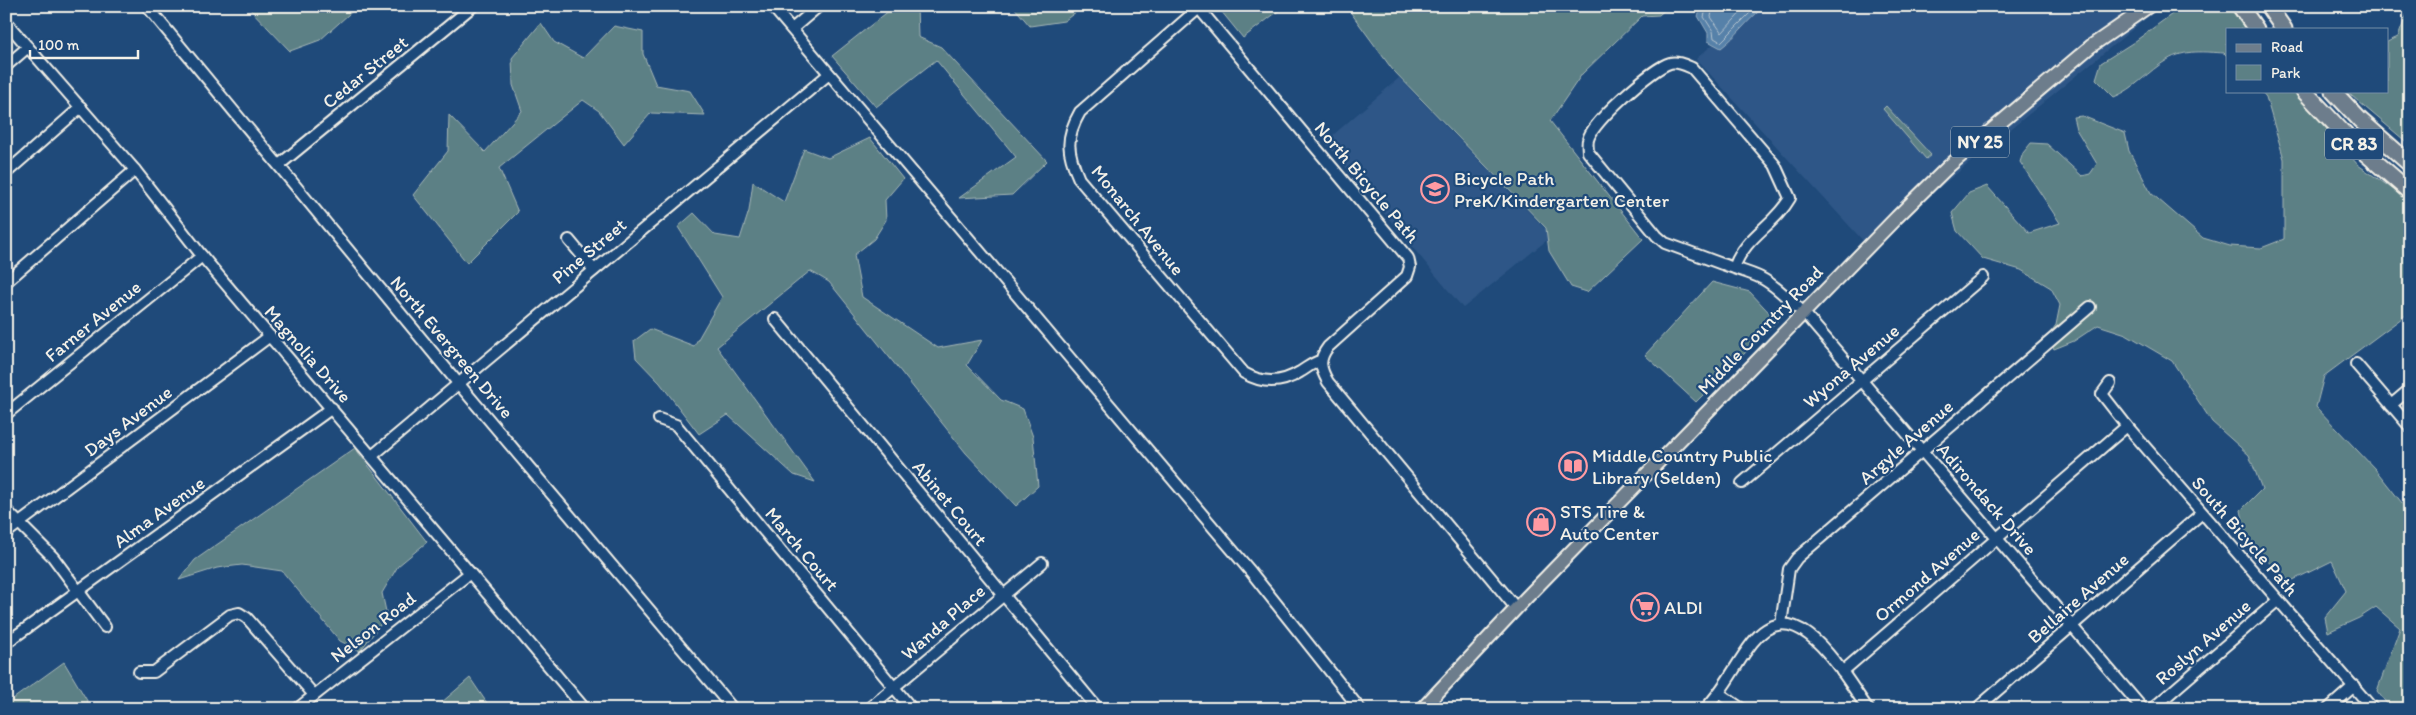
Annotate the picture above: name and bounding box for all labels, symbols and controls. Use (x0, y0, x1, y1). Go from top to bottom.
scale bar (30, 28, 138, 60)
legend (2226, 28, 2388, 92)
street label: Cedar Street (318, 31, 412, 113)
text: 100 m (38, 36, 80, 54)
text: Road (2271, 38, 2304, 56)
text: Park (2271, 64, 2301, 82)
street label: North Bicycle Path (1310, 117, 1424, 247)
road number: NY 25 (1951, 126, 2009, 158)
road number: CR 83 (2325, 128, 2383, 160)
street label: Monarch Avenue (1086, 160, 1190, 280)
place label: Bicycle Path PreK/Kindergarten Center (1454, 167, 1669, 212)
school or university icon: Bicycle Path PreK/Kindergarten Center (1420, 174, 1450, 204)
street label: Pine Street (547, 213, 631, 289)
street label: Middle Country Road (1692, 261, 1828, 399)
street label: North Evergreen Drive (385, 271, 519, 423)
street label: Farner Avenue (40, 275, 146, 367)
street label: Magnolia Drive (259, 301, 357, 407)
street label: Wyona Avenue (1798, 319, 1904, 413)
street label: Days Avenue (79, 380, 177, 462)
street label: Argyle Avenue (1854, 395, 1958, 489)
street label: Adirondack Drive (1932, 438, 2042, 560)
place label: Middle Country Public Library (Selden) (1592, 444, 1773, 489)
library icon: Middle Country Public Library (Selden) (1558, 451, 1588, 481)
street label: Abinet Court (908, 456, 992, 550)
street label: Alma Avenue (109, 471, 209, 553)
street label: South Bicycle Path (2187, 471, 2303, 601)
place label: STS Tire & Auto Center (1560, 500, 1659, 545)
street label: March Court (760, 502, 844, 596)
shop icon: STS Tire & Auto Center (1526, 507, 1556, 537)
street label: Ormond Avenue (1870, 523, 1984, 627)
street label: Bellaire Avenue (2023, 548, 2133, 648)
street label: Wanda Place (896, 579, 990, 665)
street label: Nelson Road (326, 586, 421, 667)
supermarket icon: ALDI (1630, 592, 1660, 622)
street label: Roslyn Avenue (2150, 594, 2256, 690)
place label: ALDI (1664, 596, 1703, 619)

